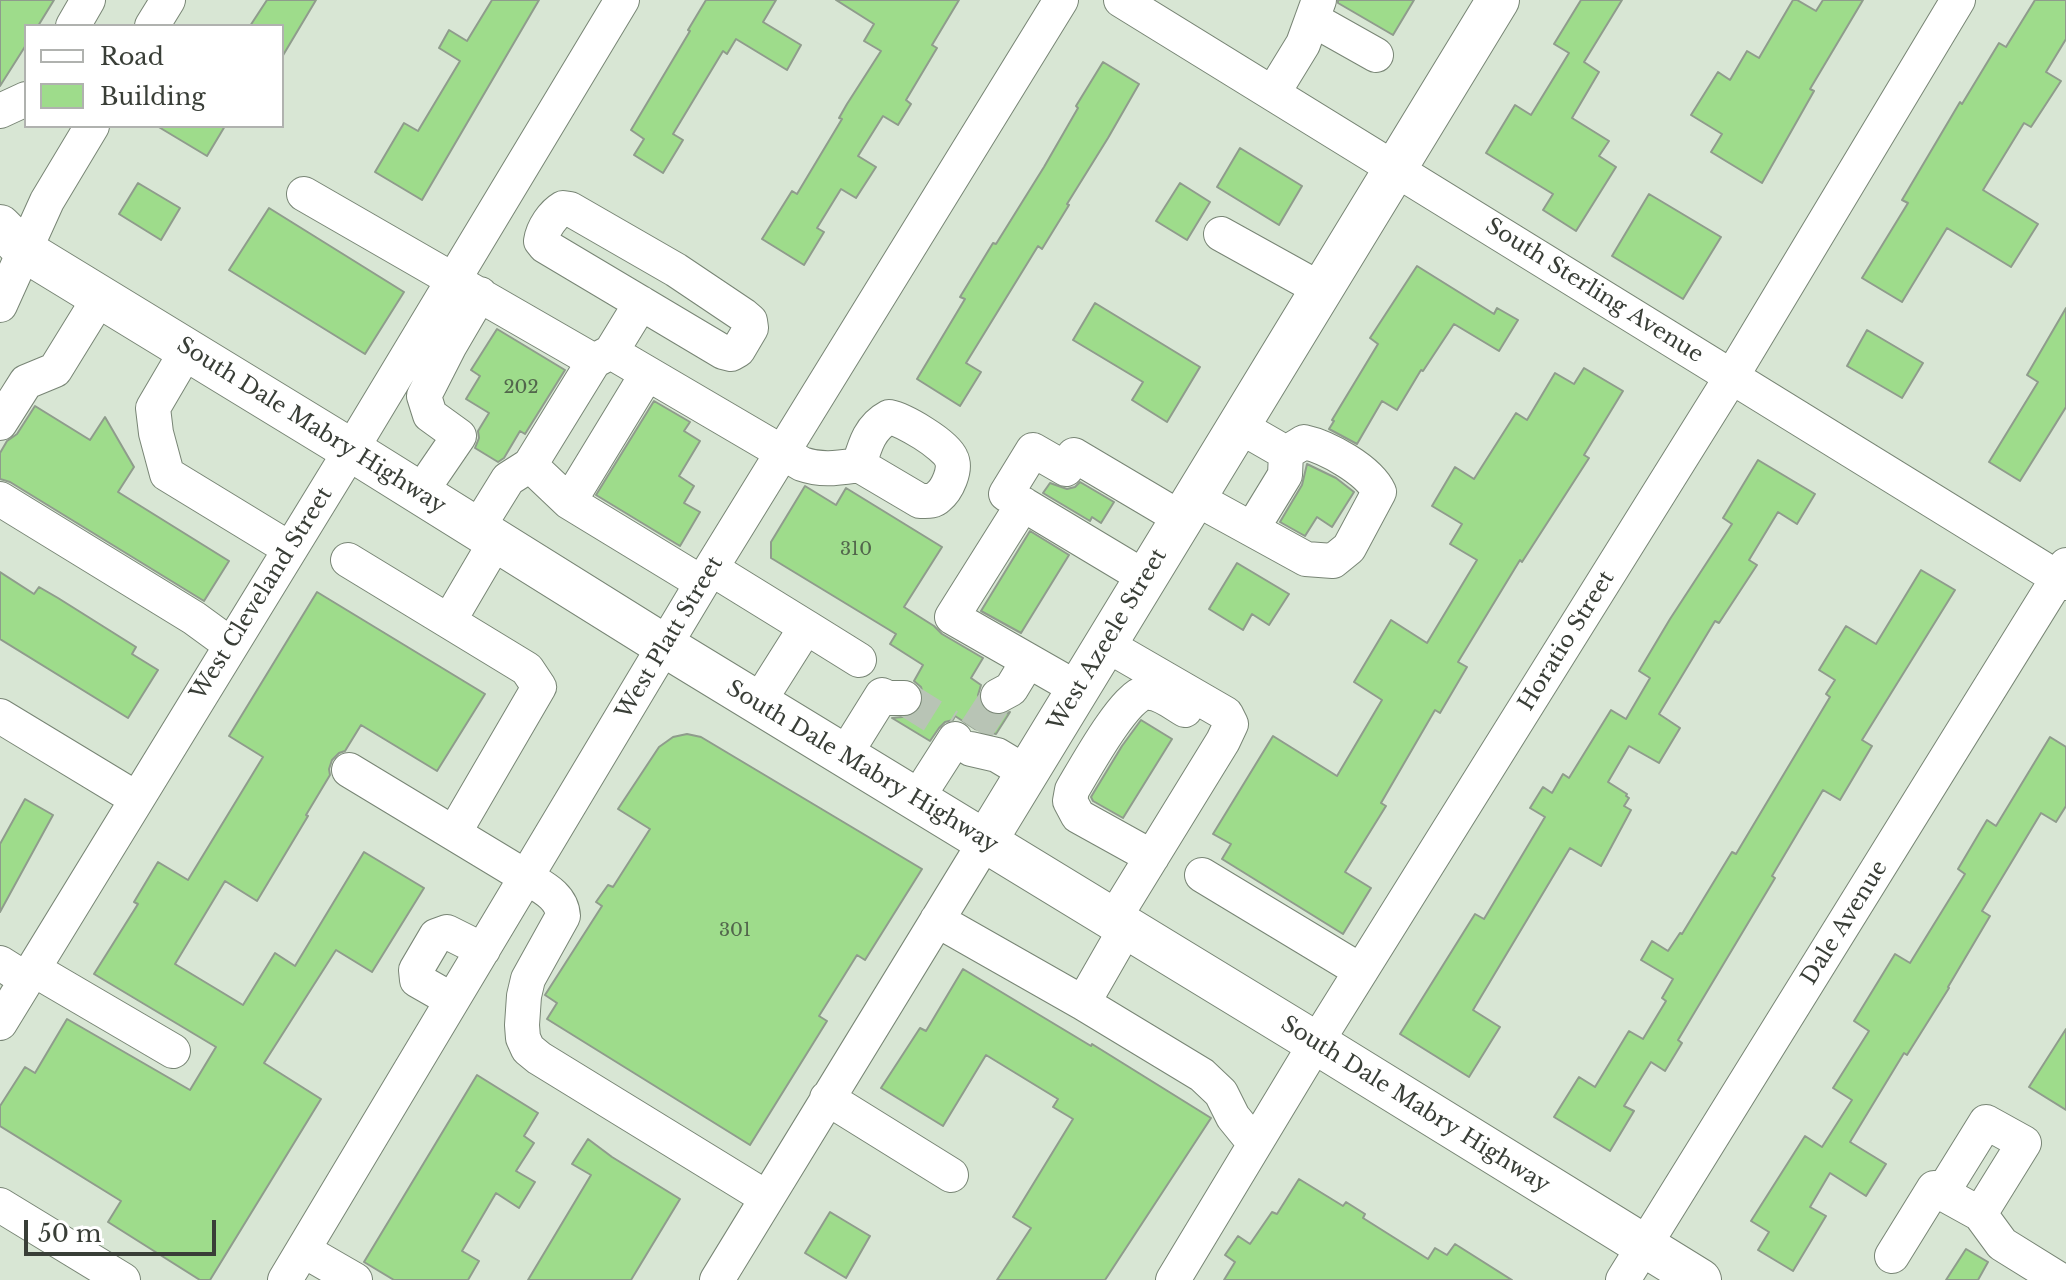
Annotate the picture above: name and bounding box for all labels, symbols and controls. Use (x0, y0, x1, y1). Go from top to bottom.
legend (24, 24, 284, 128)
text: Road (100, 42, 164, 71)
text: Building (100, 82, 206, 111)
street label: South Sterling Avenue (1480, 213, 1708, 369)
street label: South Dale Mabry Highway (172, 332, 450, 520)
house number: 202 (503, 377, 539, 399)
street label: West Cleveland Street (186, 483, 338, 705)
house number: 310 (840, 539, 872, 561)
street label: West Azeele Street (1043, 544, 1173, 736)
street label: West Platt Street (611, 552, 729, 724)
street label: Horatio Street (1514, 566, 1620, 716)
street label: South Dale Mabry Highway (721, 675, 1003, 859)
street label: Dale Avenue (1796, 856, 1894, 990)
house number: 301 (719, 920, 751, 942)
street label: South Dale Mabry Highway (1276, 1011, 1554, 1199)
scale bar (28, 1204, 220, 1254)
text: 50 m (38, 1219, 101, 1248)

